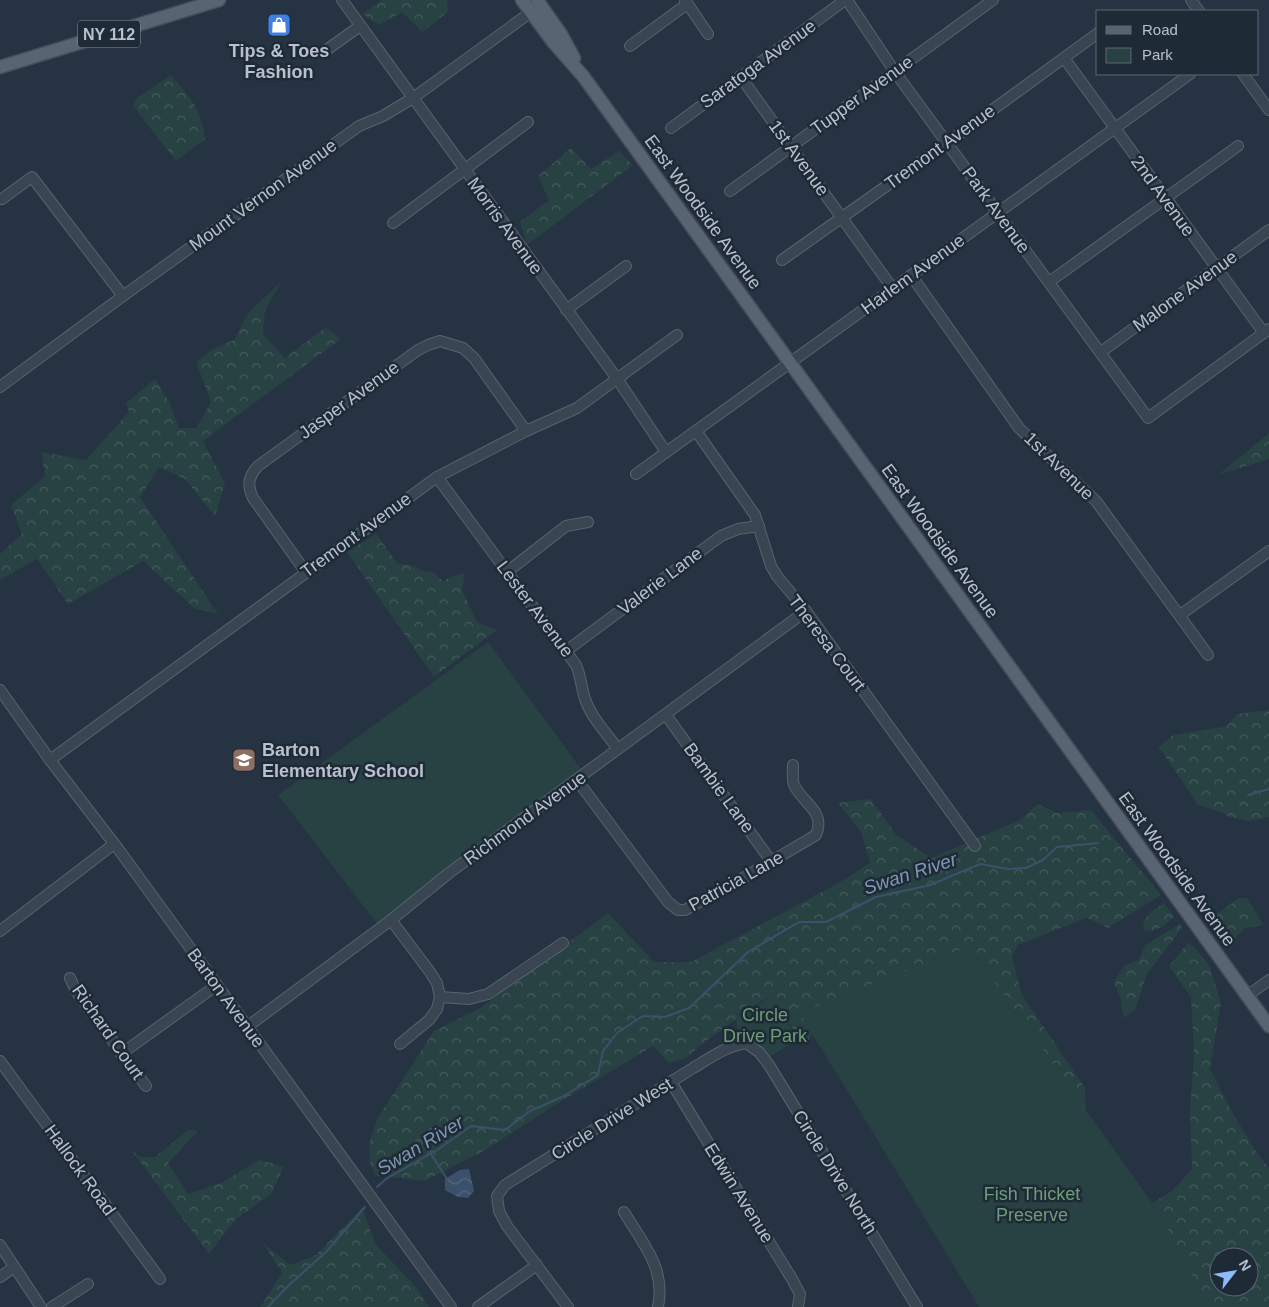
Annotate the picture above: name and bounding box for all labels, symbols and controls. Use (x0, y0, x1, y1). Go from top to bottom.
legend (1096, 10, 1259, 75)
shop icon: Tips & Toes Fashion (266, 12, 292, 38)
street label: Saratoga Avenue (696, 15, 820, 113)
road number: NY 112 (78, 20, 140, 48)
text: Road (1142, 21, 1178, 38)
place label: Tips & Toes Fashion (229, 41, 329, 82)
text: Park (1142, 46, 1173, 63)
street label: Tupper Avenue (807, 51, 917, 139)
street label: Tremont Avenue (881, 100, 999, 194)
street label: 1st Avenue (765, 116, 833, 200)
street label: East Woodside Avenue (640, 131, 766, 293)
street label: Mount Vernon Avenue (186, 135, 340, 255)
street label: 2nd Avenue (1127, 152, 1199, 240)
street label: Park Avenue (958, 163, 1034, 257)
street label: Morris Avenue (463, 174, 547, 278)
street label: Harlem Avenue (857, 230, 969, 318)
street label: Malone Avenue (1129, 247, 1241, 335)
street label: Jasper Avenue (295, 357, 403, 443)
street label: 1st Avenue (1020, 428, 1098, 504)
street label: East Woodside Avenue (877, 460, 1003, 622)
street label: Tremont Avenue (297, 488, 415, 582)
street label: Valerie Lane (614, 543, 706, 619)
street label: Lester Avenue (492, 557, 578, 661)
street label: Theresa Court (784, 591, 870, 695)
street label: Bambie Lane (680, 739, 758, 837)
place label: Barton Elementary School (262, 740, 424, 781)
school or university icon: Barton Elementary School (231, 747, 257, 773)
street label: Richmond Avenue (460, 767, 590, 869)
street label: East Woodside Avenue (1114, 788, 1240, 950)
street label: Patricia Lane (685, 847, 787, 915)
water label: Swan River (861, 848, 960, 898)
street label: Barton Avenue (183, 944, 269, 1052)
street label: Richard Court (68, 981, 148, 1083)
park label: Circle Drive Park (723, 1005, 808, 1046)
street label: Circle Drive West (548, 1074, 676, 1164)
street label: Circle Drive North (789, 1106, 881, 1238)
water label: Swan River (373, 1111, 468, 1179)
street label: Hallock Road (40, 1121, 120, 1219)
street label: Edwin Avenue (700, 1139, 778, 1247)
park label: Fish Thicket Preserve (984, 1184, 1080, 1225)
north arrow (1209, 1247, 1259, 1297)
text: N (1236, 1257, 1255, 1274)

